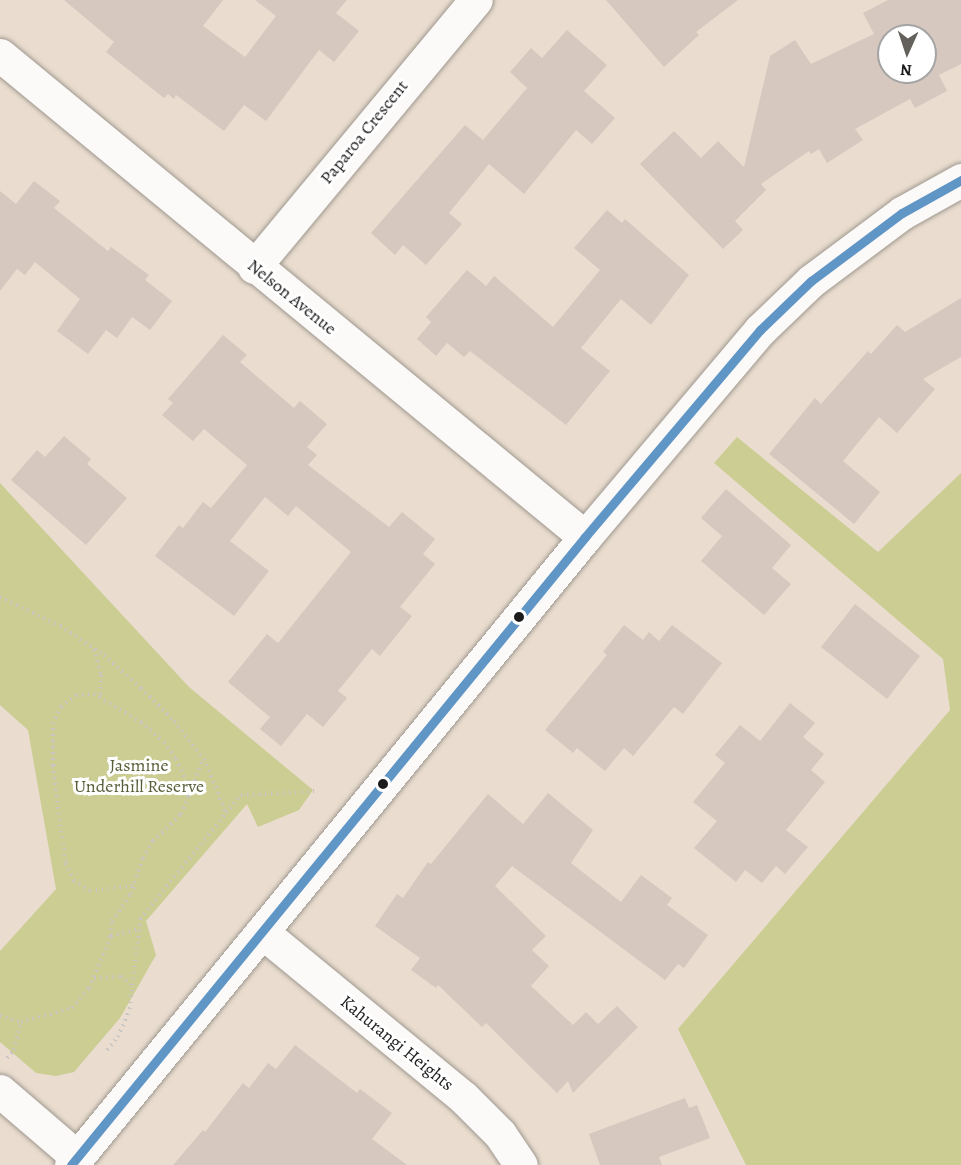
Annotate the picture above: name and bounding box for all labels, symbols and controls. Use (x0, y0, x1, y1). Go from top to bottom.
north arrow (877, 24, 937, 84)
text: N (900, 59, 913, 81)
street label: Paparoa Crescent (315, 76, 413, 188)
street label: Nelson Avenue (243, 255, 341, 339)
unlabelled marker (513, 611, 525, 623)
park label: Jasmine Underhill Reserve (74, 755, 204, 798)
unlabelled marker (377, 778, 389, 790)
street label: Kahurangi Heights (336, 991, 458, 1095)

